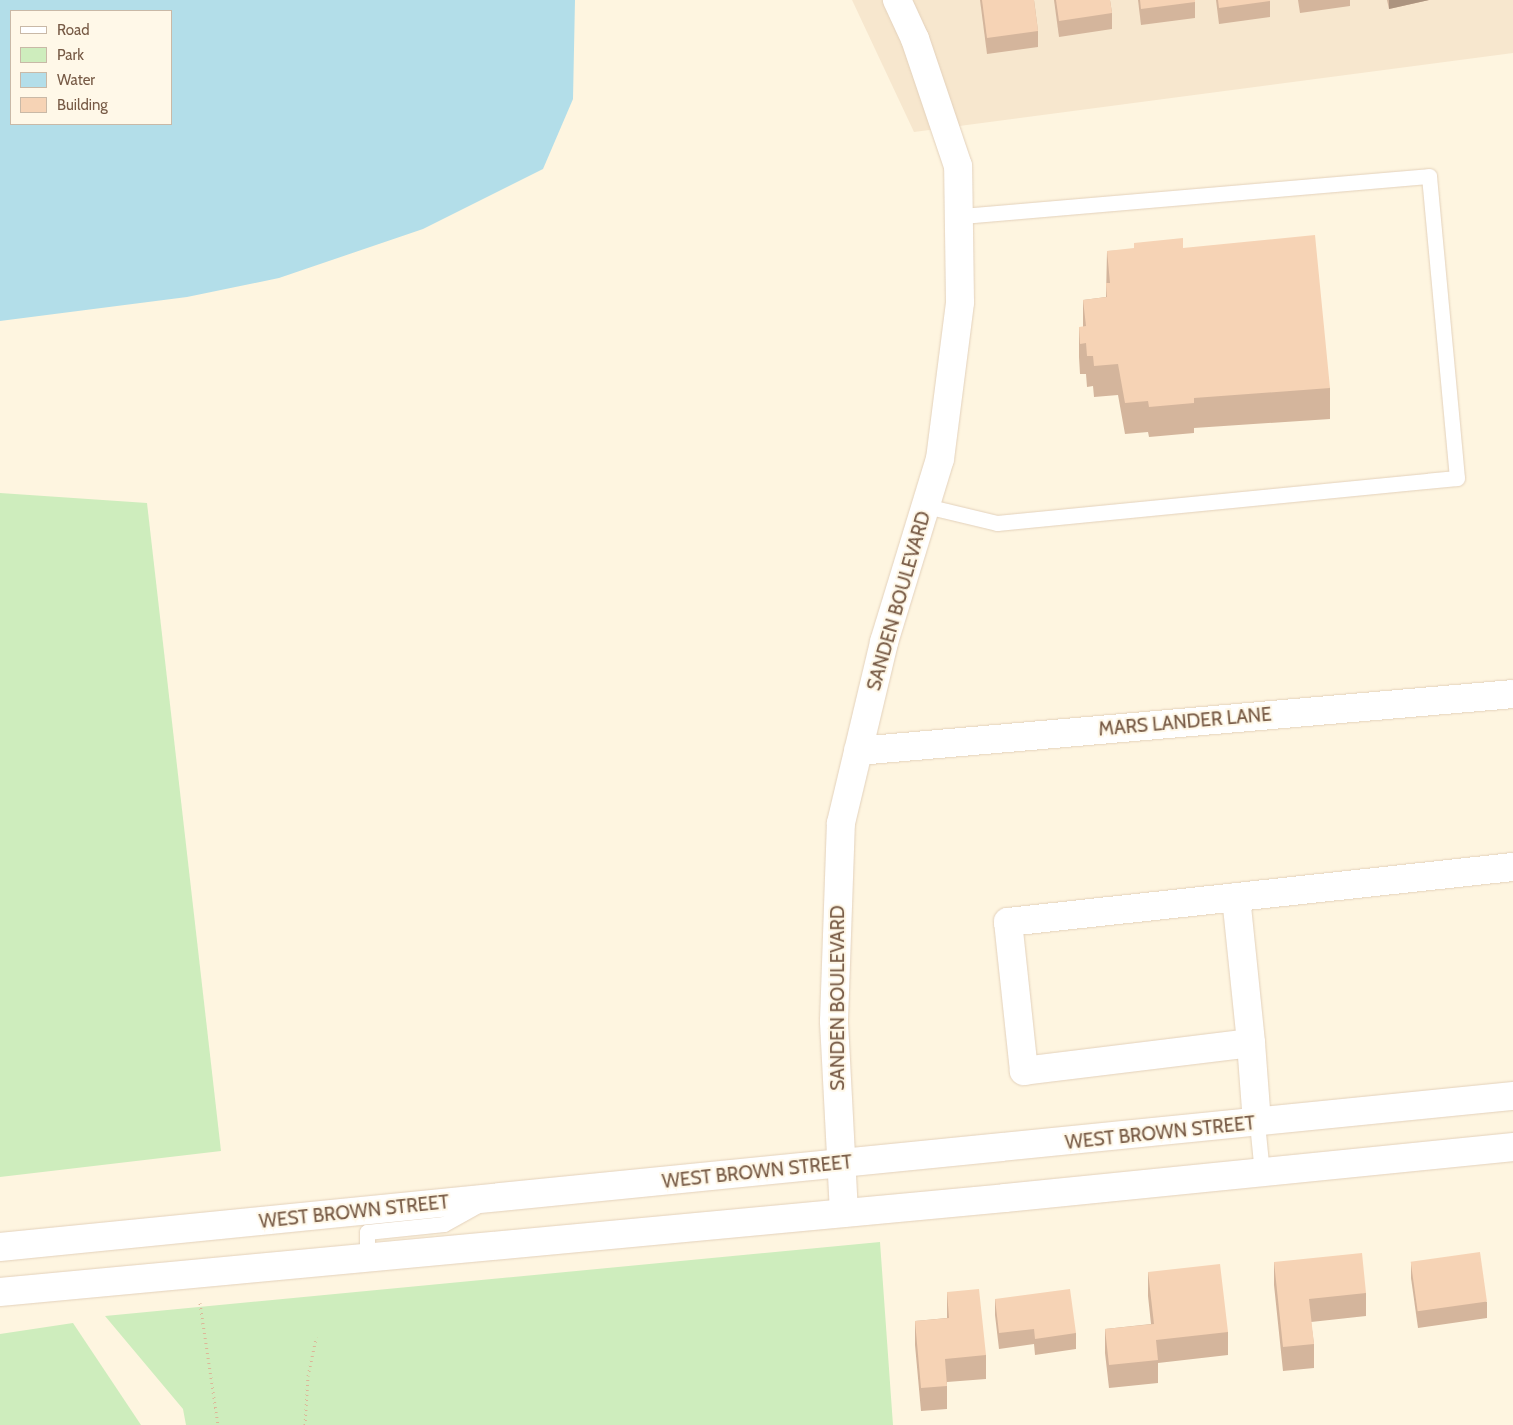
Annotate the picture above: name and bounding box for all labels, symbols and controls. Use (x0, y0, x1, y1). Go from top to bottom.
legend (10, 10, 172, 125)
text: Road (57, 21, 90, 39)
text: Park (57, 46, 84, 64)
text: Water (57, 71, 95, 89)
text: Building (57, 96, 108, 114)
street label: SANDEN BOULEVARD (862, 509, 936, 693)
street label: MARS LANDER LANE (1097, 703, 1273, 741)
street label: SANDEN BOULEVARD (827, 905, 849, 1091)
street label: WEST BROWN STREET (1064, 1112, 1256, 1154)
street label: WEST BROWN STREET (661, 1151, 853, 1193)
street label: WEST BROWN STREET (258, 1191, 450, 1233)

